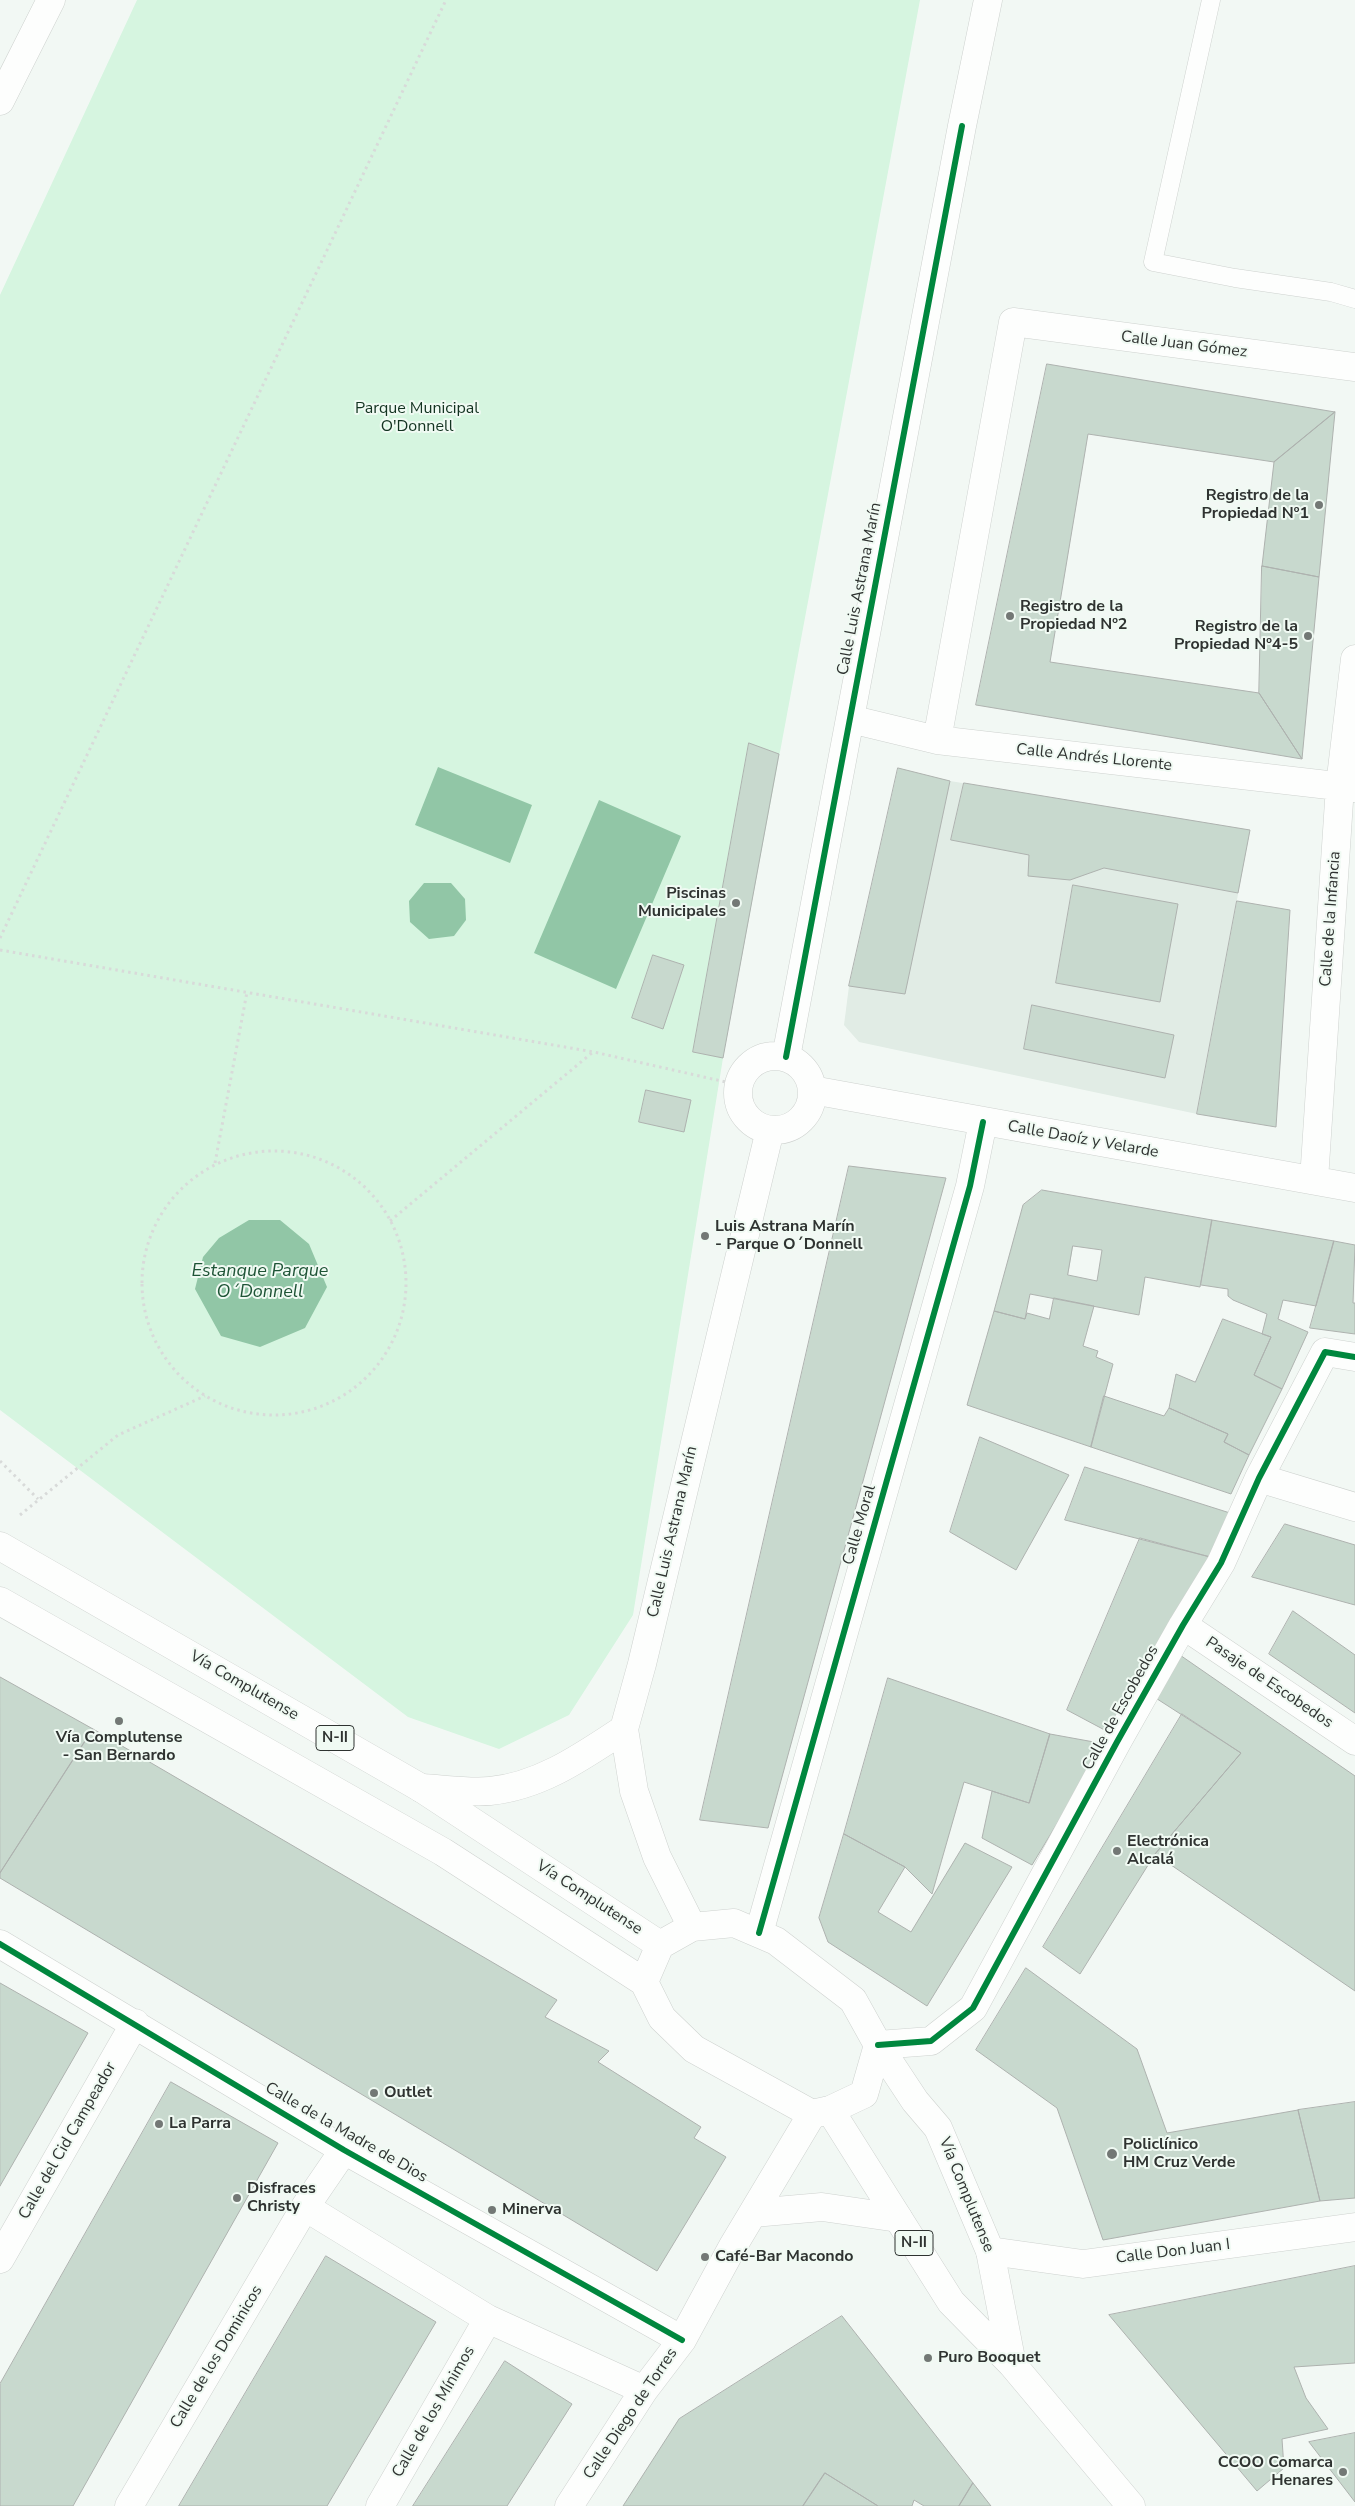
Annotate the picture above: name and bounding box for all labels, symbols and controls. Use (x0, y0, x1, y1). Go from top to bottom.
street label: Calle Juan Gómez (1120, 328, 1248, 362)
park label: Parque Municipal O'Donnell (355, 399, 479, 437)
place label: Registro de la Propiedad Nº1 (1202, 486, 1309, 524)
marker: Registro de la Propiedad Nº1 (1313, 499, 1325, 511)
street label: Calle Luis Astrana Marín (834, 501, 886, 677)
place label: Registro de la Propiedad Nº2 (1020, 597, 1127, 635)
marker: Registro de la Propiedad Nº2 (1004, 610, 1016, 622)
place label: Registro de la Propiedad Nº4-5 (1174, 617, 1298, 655)
marker: Registro de la Propiedad Nº4-5 (1302, 630, 1314, 642)
street label: Calle Andrés Llorente (1015, 740, 1173, 776)
street label: Calle de la Infancia (1317, 851, 1345, 987)
place label: Piscinas Municipales (638, 884, 726, 922)
marker: Piscinas Municipales (730, 897, 742, 909)
street label: Calle Daoíz y Velarde (1006, 1117, 1160, 1163)
place label: Luis Astrana Marín - Parque O´Donnell (715, 1217, 863, 1255)
marker: Luis Astrana Marín - Parque O´Donnell (699, 1230, 711, 1242)
water label: Estanque Parque O´Donnell (192, 1261, 328, 1304)
street label: Calle Luis Astrana Marín (644, 1444, 702, 1620)
street label: Calle Moral (839, 1483, 881, 1567)
street label: Pasaje de Escobedos (1202, 1633, 1336, 1733)
street label: Calle de Escobedos (1079, 1642, 1163, 1774)
street label: Vía Complutense (186, 1647, 302, 1725)
marker: Vía Complutense - San Bernardo (113, 1715, 125, 1727)
road number: N-II (316, 1726, 354, 1750)
place label: Vía Complutense - San Bernardo (56, 1728, 182, 1766)
place label: Electrónica Alcalá (1127, 1832, 1209, 1870)
marker: Electrónica Alcalá (1111, 1845, 1123, 1857)
street label: Vía Complutense (532, 1857, 646, 1939)
street label: Calle del Cid Campeador (15, 2059, 121, 2223)
street label: Calle de la Madre de Dios (261, 2079, 431, 2187)
place label: Outlet (384, 2083, 432, 2103)
marker: Outlet (368, 2087, 380, 2099)
place label: La Parra (169, 2114, 231, 2134)
marker: La Parra (153, 2118, 165, 2130)
street label: Vía Complutense (934, 2135, 998, 2255)
place label: Policlínico HM Cruz Verde (1123, 2135, 1235, 2173)
marker: Policlínico HM Cruz Verde (1105, 2147, 1119, 2161)
place label: Disfraces Christy (247, 2179, 316, 2217)
marker: Disfraces Christy (231, 2192, 243, 2204)
place label: Minerva (502, 2200, 562, 2220)
marker: Minerva (486, 2204, 498, 2216)
road number: N-II (895, 2230, 933, 2256)
street label: Calle Don Juan I (1115, 2235, 1231, 2269)
place label: Café-Bar Macondo (715, 2247, 854, 2267)
marker: Café-Bar Macondo (699, 2251, 711, 2263)
street label: Calle de los Dominicos (167, 2282, 267, 2432)
street label: Calle de los Mínimos (388, 2343, 480, 2481)
street label: Calle Diego de Torres (580, 2345, 682, 2483)
place label: Puro Booquet (938, 2348, 1040, 2368)
marker: Puro Booquet (922, 2352, 934, 2364)
place label: CCOO Comarca Henares (1218, 2453, 1333, 2491)
marker: CCOO Comarca Henares (1337, 2466, 1349, 2478)

